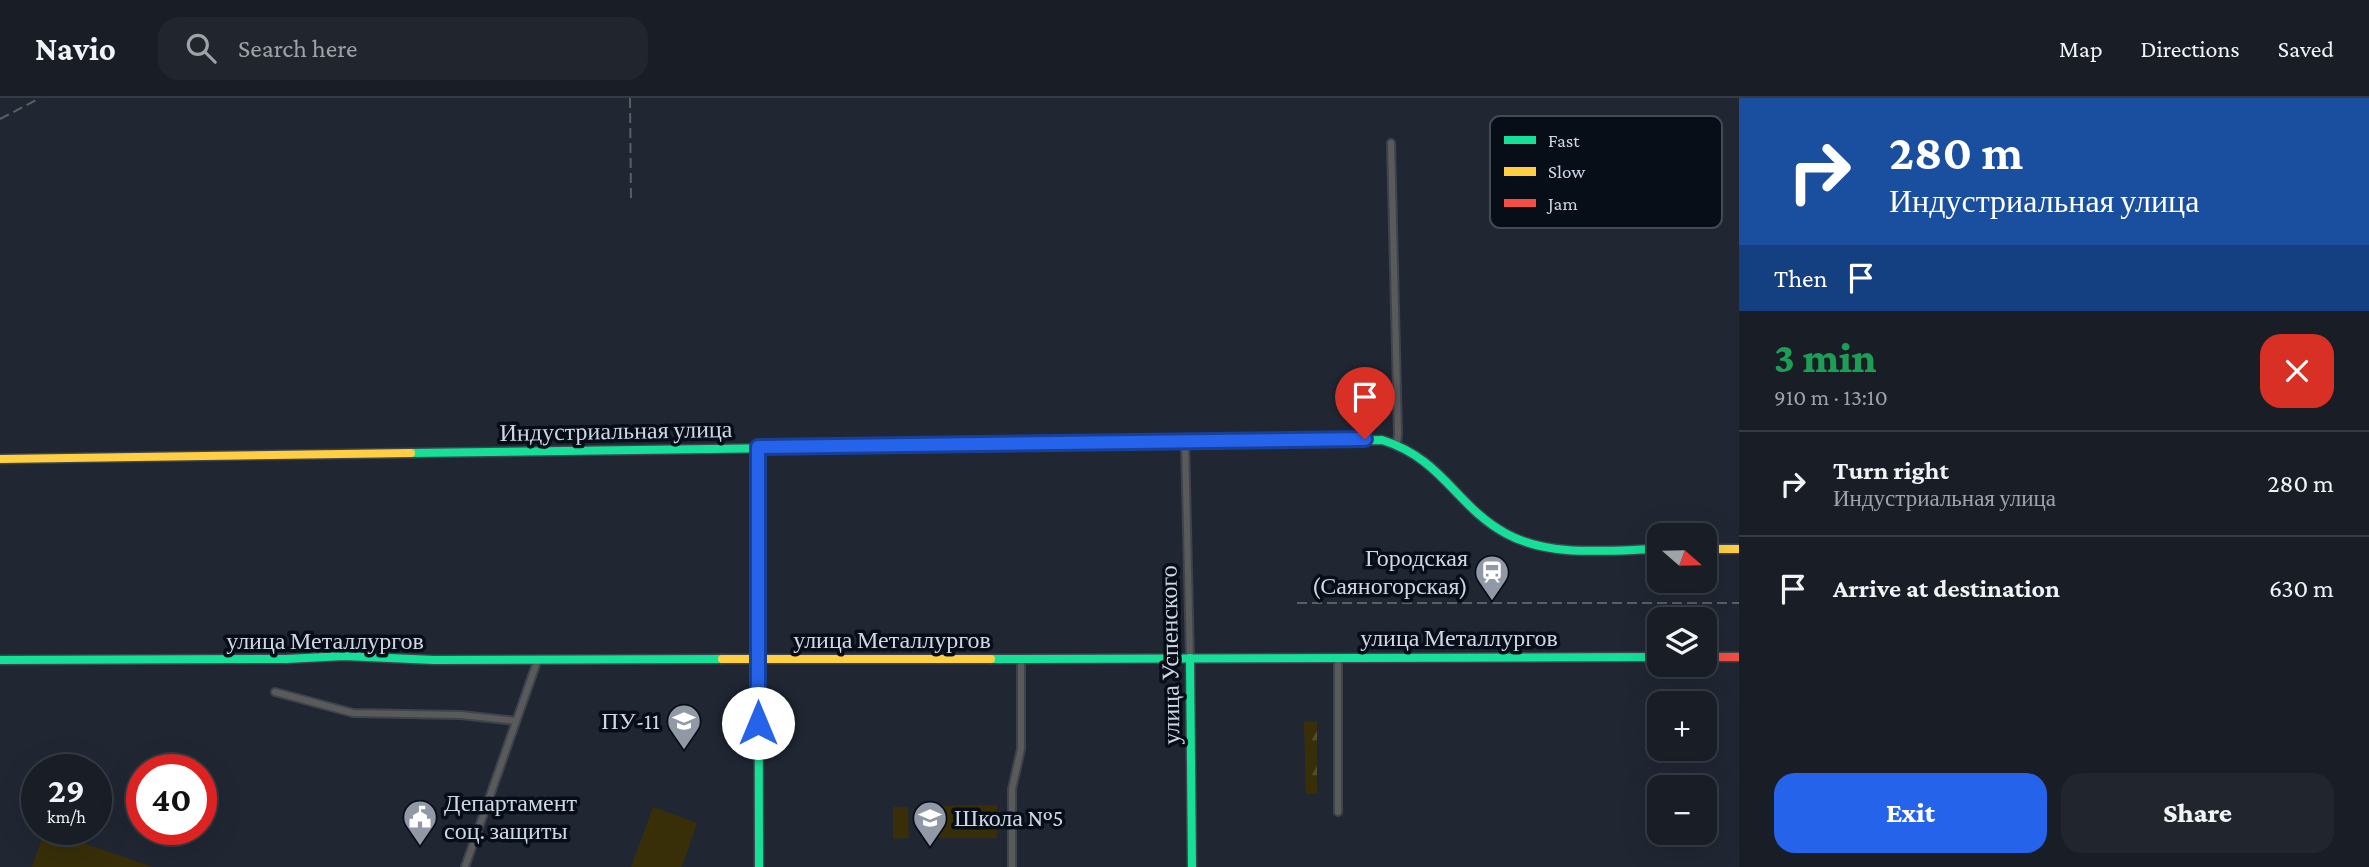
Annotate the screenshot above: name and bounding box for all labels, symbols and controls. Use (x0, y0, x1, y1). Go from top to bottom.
search box (158, 17, 648, 80)
icon: search (182, 29, 220, 67)
text: Navio (35, 30, 116, 67)
text: Search here (238, 34, 357, 63)
text: Map (2059, 35, 2103, 62)
text: Directions (2141, 35, 2240, 62)
text: Saved (2278, 35, 2334, 62)
legend (1490, 116, 1722, 228)
text: 280 m (1889, 125, 2023, 180)
icon: right (1774, 126, 1865, 217)
text: Fast (1548, 130, 1580, 151)
text: Slow (1548, 161, 1585, 182)
text: Индустриальная улица (1889, 183, 2199, 219)
text: Jam (1546, 193, 1578, 214)
icon: arrive (1842, 259, 1880, 297)
text: Then (1774, 264, 1828, 293)
text: 3 min (1774, 334, 1877, 381)
button: close (2260, 334, 2334, 408)
pin (1335, 367, 1395, 439)
icon: arrive (1346, 378, 1384, 416)
text: 910 m · 13:10 (1774, 384, 1888, 410)
street label: Индустриальная улица (499, 415, 733, 446)
text: Turn right (1833, 456, 1949, 485)
icon: right (1774, 465, 1812, 503)
text: 280 m (2267, 469, 2334, 498)
text: Индустриальная улица (1833, 485, 2056, 511)
north arrow (1647, 523, 1717, 593)
map controls (1647, 523, 1717, 845)
place label: Городская (Саяногорская) (1312, 544, 1468, 600)
station icon: Городская (Саяногорская) (1473, 553, 1511, 602)
street label: улица Успенского (1154, 565, 1185, 745)
icon: arrive (1774, 570, 1812, 608)
text: Arrive at destination (1833, 574, 2060, 603)
text: 630 m (2269, 574, 2334, 603)
button: layers (1647, 607, 1717, 677)
street label: улица Металлургов (1360, 624, 1558, 651)
street label: улица Металлургов (793, 626, 991, 653)
street label: улица Металлургов (226, 627, 424, 654)
position arrow (721, 686, 795, 760)
button: + (1647, 691, 1717, 761)
school or university icon: ПУ-11 (665, 702, 703, 751)
place label: ПУ-11 (601, 707, 660, 734)
speed limit sign: 40 (126, 754, 217, 845)
text: 29 (48, 771, 85, 810)
button: Exit (1774, 773, 2047, 853)
button: Share (2061, 773, 2334, 853)
button: − (1647, 775, 1717, 845)
place label: Департамент соц. защиты (444, 789, 578, 844)
public building icon: Департамент соц. защиты (401, 798, 439, 847)
school or university icon: Школа №5 (911, 799, 949, 848)
place label: Школа №5 (954, 804, 1064, 831)
text: km/h (47, 807, 86, 827)

